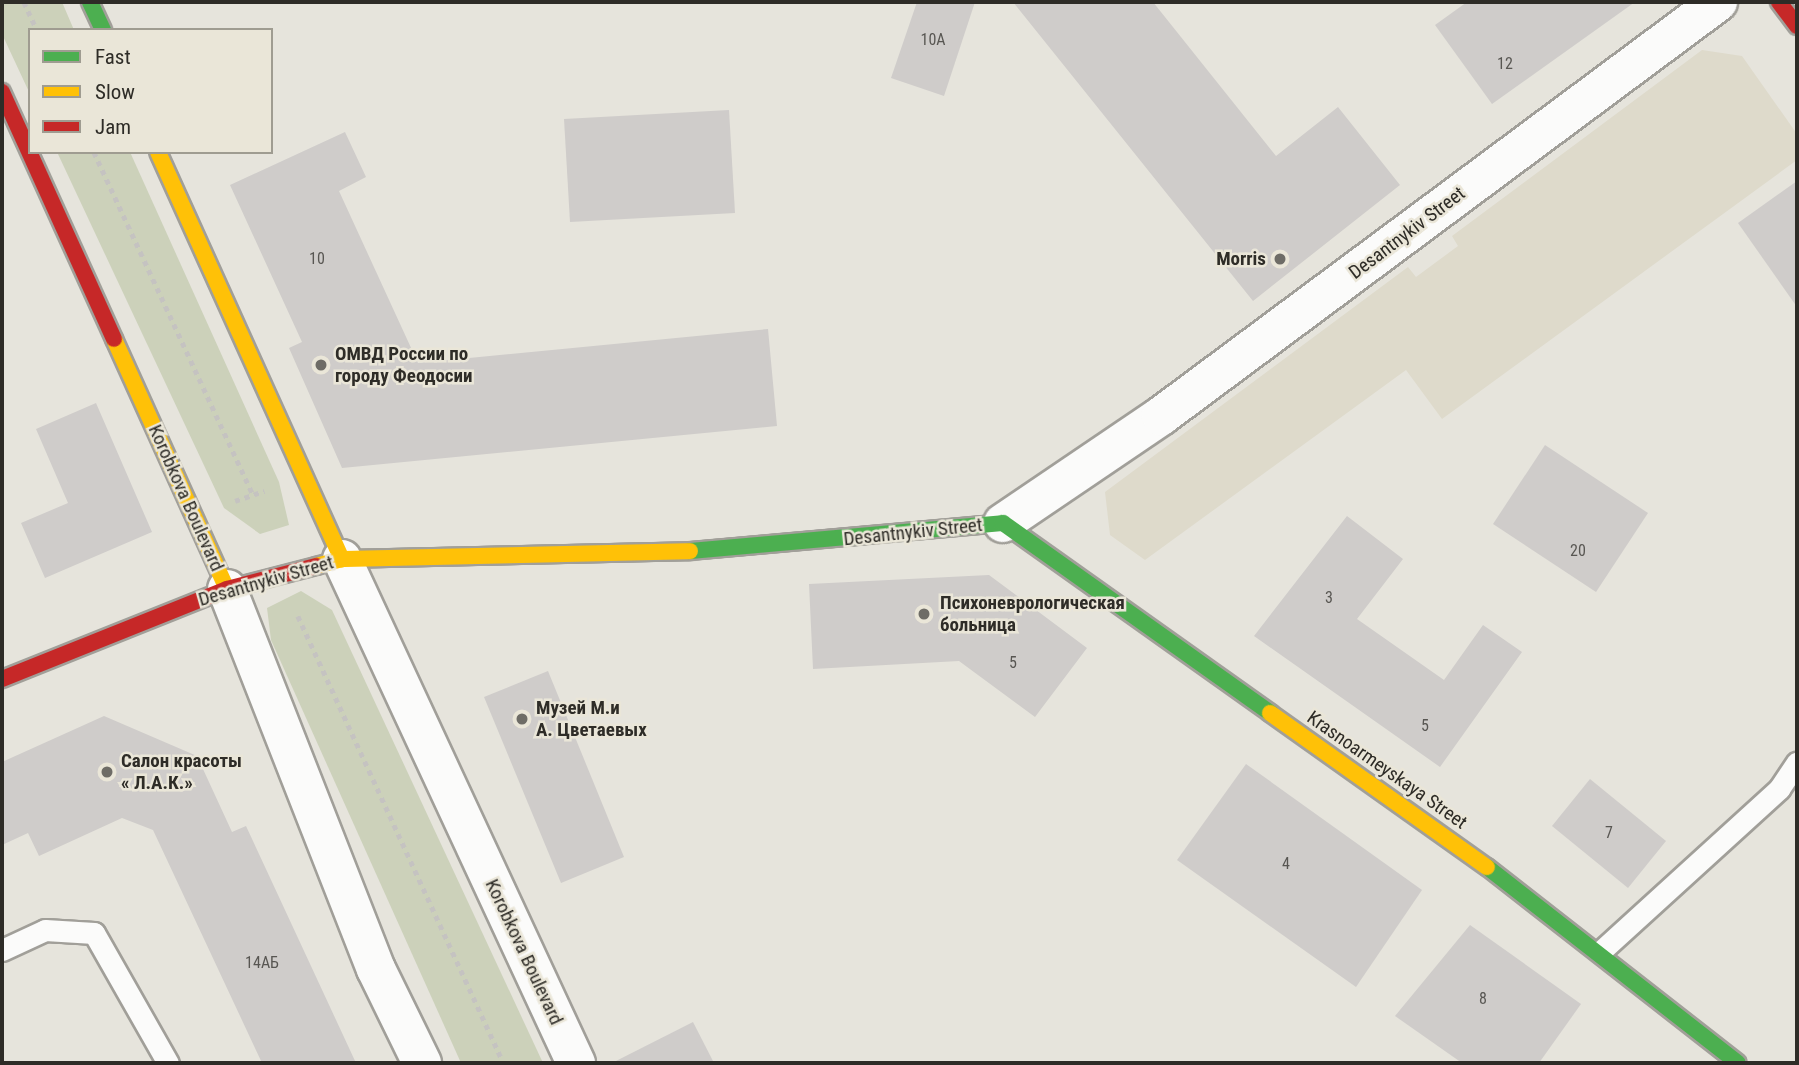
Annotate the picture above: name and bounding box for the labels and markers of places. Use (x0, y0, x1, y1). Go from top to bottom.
place label: Morris (1216, 248, 1266, 270)
marker: Morris (1272, 251, 1288, 267)
place label: ОМВД России по городу Феодосии (335, 343, 473, 387)
marker: ОМВД России по городу Феодосии (313, 357, 329, 373)
place label: Психоневрологическая больница (940, 592, 1125, 636)
marker: Психоневрологическая больница (914, 604, 934, 624)
place label: Музей М.и А. Цветаевых (536, 697, 647, 741)
marker: Музей М.и А. Цветаевых (514, 711, 530, 727)
place label: Салон красоты « Л.А.К.» (121, 750, 242, 794)
marker: Салон красоты « Л.А.К.» (99, 764, 115, 780)

